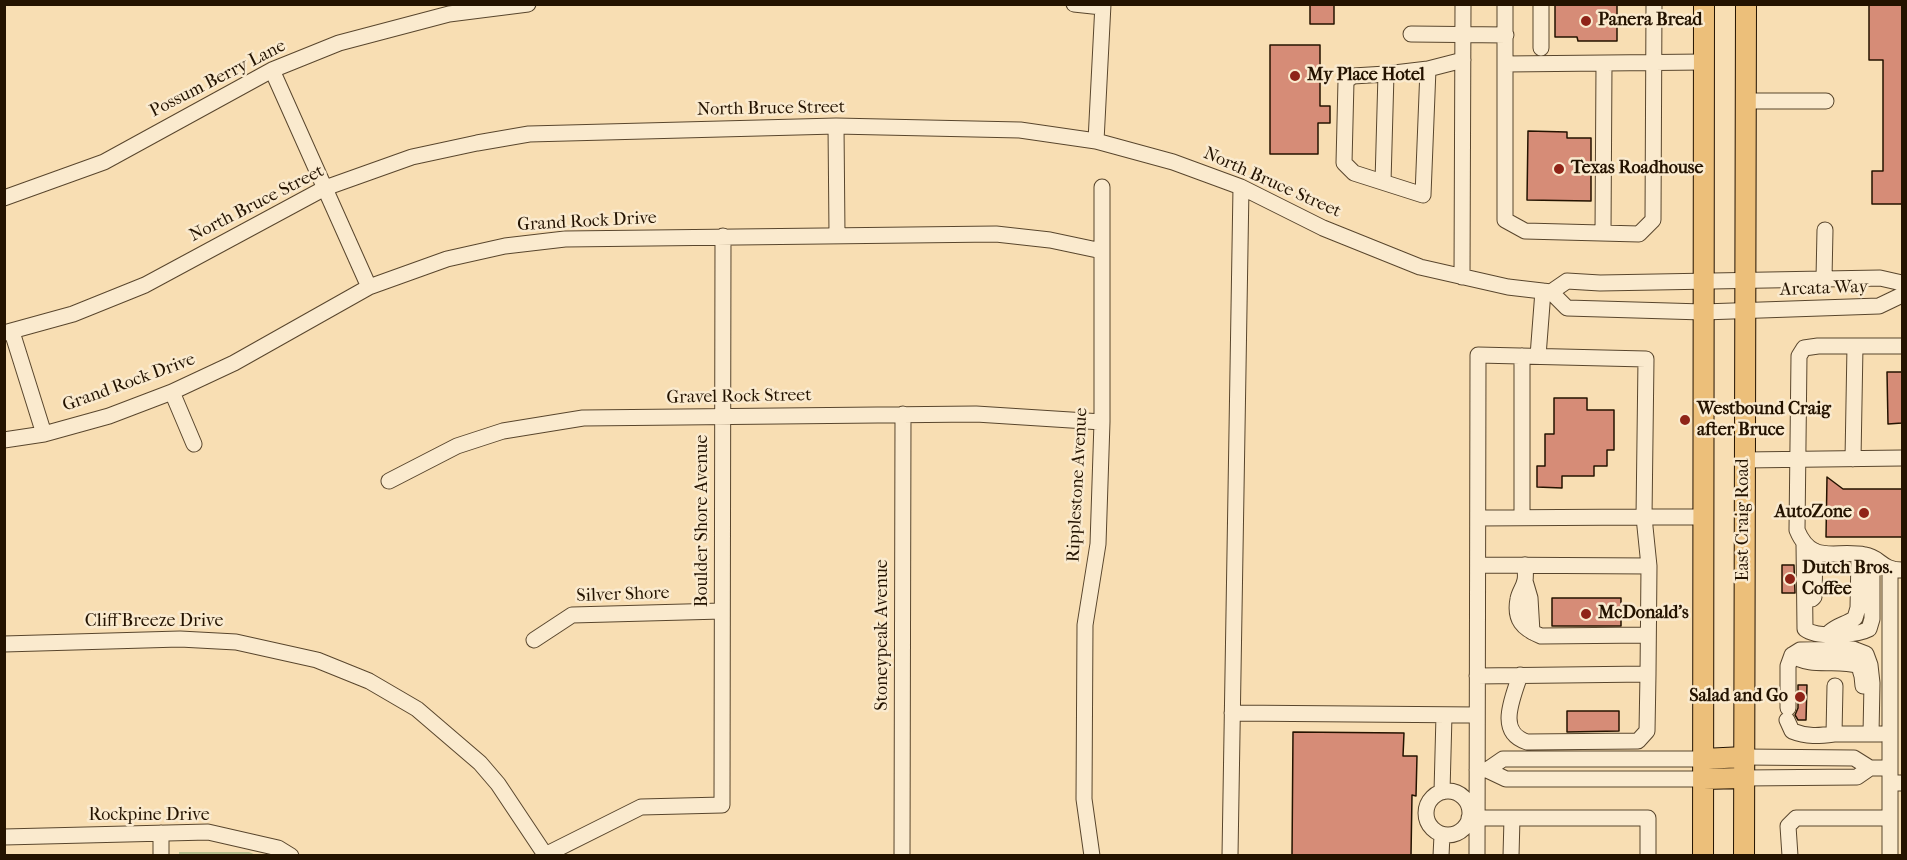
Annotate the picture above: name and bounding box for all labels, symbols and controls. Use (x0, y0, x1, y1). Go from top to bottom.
place label: Panera Bread (1598, 10, 1702, 32)
marker: Panera Bread (1579, 14, 1593, 28)
street label: Possum Berry Lane (146, 35, 290, 123)
place label: My Place Hotel (1307, 65, 1425, 87)
marker: My Place Hotel (1288, 69, 1302, 83)
street label: North Bruce Street (697, 97, 845, 121)
street label: North Bruce Street (1200, 143, 1344, 223)
place label: Texas Roadhouse (1571, 158, 1703, 180)
street label: North Bruce Street (186, 161, 328, 247)
marker: Texas Roadhouse (1552, 162, 1566, 176)
street label: Grand Rock Drive (517, 208, 657, 236)
street label: Arcata Way (1780, 277, 1868, 301)
street label: Grand Rock Drive (60, 349, 198, 417)
street label: Gravel Rock Street (666, 385, 812, 409)
place label: Westbound Craig after Bruce (1697, 399, 1831, 442)
street label: Ripplestone Avenue (1063, 407, 1093, 563)
marker: Westbound Craig after Bruce (1678, 413, 1692, 427)
street label: Boulder Shore Avenue (692, 435, 714, 607)
street label: East Craig Road (1733, 458, 1755, 582)
place label: AutoZone (1775, 502, 1852, 524)
marker: AutoZone (1857, 506, 1871, 520)
place label: Dutch Bros. Coffee (1802, 558, 1893, 600)
street label: Stoneypeak Avenue (872, 559, 894, 711)
marker: Dutch Bros. Coffee (1783, 572, 1797, 586)
street label: Silver Shore (576, 583, 670, 607)
place label: McDonald's (1598, 603, 1689, 625)
marker: McDonald's (1579, 607, 1593, 621)
street label: Cliff Breeze Drive (85, 611, 223, 633)
place label: Salad and Go (1689, 686, 1788, 708)
marker: Salad and Go (1793, 690, 1807, 704)
street label: Rockpine Drive (88, 805, 210, 827)

